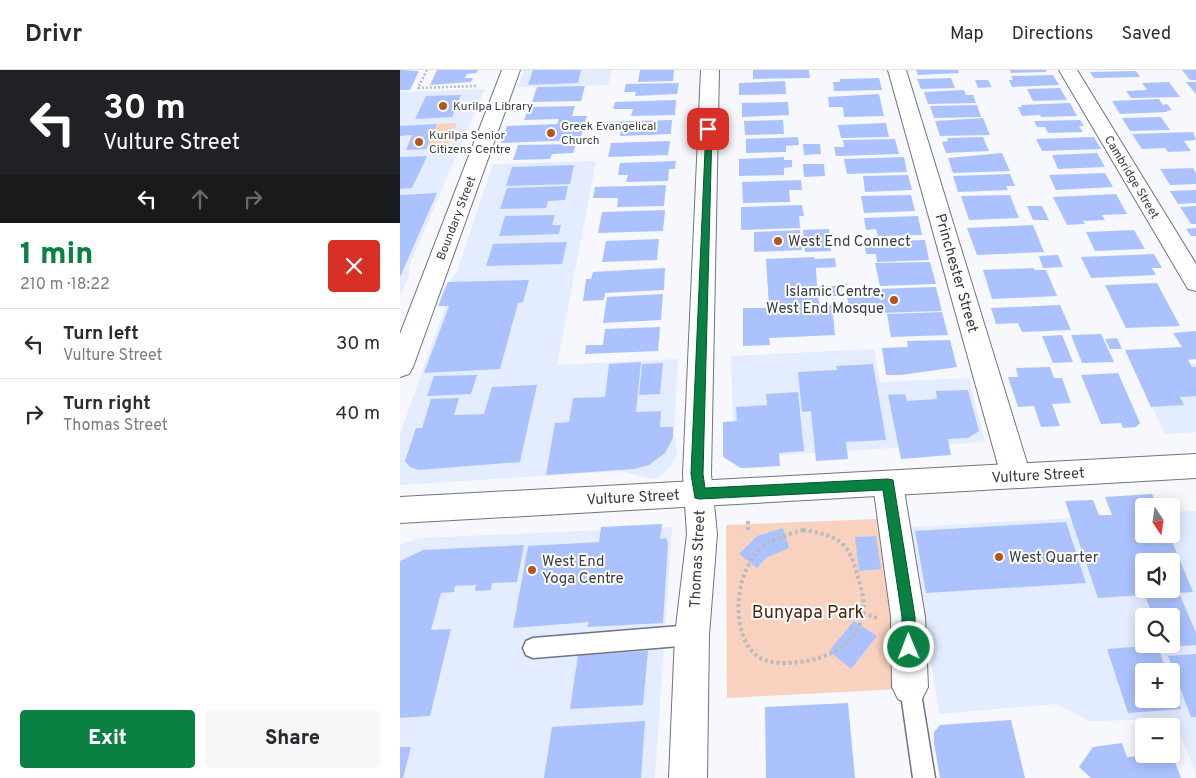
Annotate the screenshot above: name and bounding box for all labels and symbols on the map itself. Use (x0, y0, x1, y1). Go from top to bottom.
place label: Kurilpa Library (453, 99, 533, 115)
marker: Kurilpa Library (437, 100, 449, 112)
pin (687, 108, 729, 150)
place label: Greek Evangelical Church (561, 119, 657, 149)
marker: Greek Evangelical Church (545, 127, 557, 139)
place label: Kurilpa Senior Citizens Centre (429, 128, 511, 158)
street label: Cambridge Street (1100, 133, 1162, 222)
marker: Kurilpa Senior Citizens Centre (413, 136, 425, 148)
street label: Boundary Street (434, 174, 480, 263)
street label: Princhester Street (929, 212, 982, 335)
place label: West End Connect (788, 233, 911, 252)
marker: West End Connect (772, 235, 784, 247)
place label: Islamic Centre, West End Mosque (766, 283, 884, 319)
marker: Islamic Centre, West End Mosque (888, 294, 900, 306)
street label: Vulture Street (991, 465, 1085, 488)
street label: Vulture Street (586, 487, 680, 510)
north arrow (1135, 498, 1180, 542)
street label: Thomas Street (686, 510, 711, 609)
place label: West Quarter (1009, 549, 1099, 568)
marker: West Quarter (993, 551, 1005, 563)
place label: West End Yoga Centre (542, 553, 624, 589)
marker: West End Yoga Centre (526, 564, 538, 576)
park label: Bunyapa Park (752, 602, 864, 625)
position arrow (882, 620, 934, 672)

